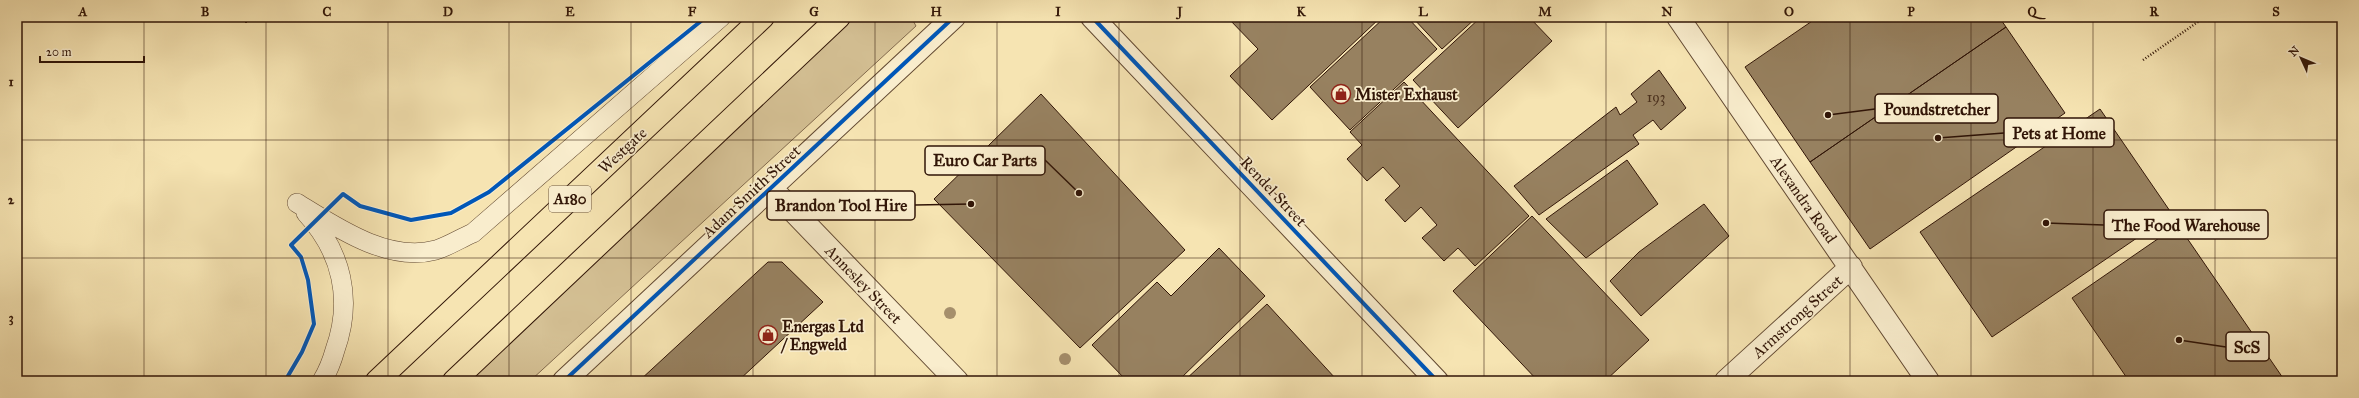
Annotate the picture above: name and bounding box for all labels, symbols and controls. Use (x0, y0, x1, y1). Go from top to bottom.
text: A (78, 4, 88, 20)
text: B (201, 4, 210, 20)
text: C (323, 4, 332, 20)
text: D (443, 4, 453, 20)
text: E (565, 4, 575, 20)
text: F (688, 4, 697, 20)
text: G (809, 4, 819, 20)
text: H (930, 4, 942, 20)
text: I (1055, 4, 1061, 20)
text: J (1175, 4, 1183, 20)
text: K (1296, 4, 1306, 20)
text: L (1418, 4, 1428, 20)
text: M (1538, 4, 1552, 20)
text: N (1661, 4, 1673, 20)
text: O (1784, 4, 1794, 20)
text: P (1907, 4, 1915, 20)
text: Q (2027, 4, 2046, 20)
text: R (2149, 4, 2159, 20)
text: S (2272, 4, 2280, 20)
scale bar (40, 38, 144, 64)
north arrow (2281, 38, 2321, 78)
text: N (2286, 43, 2303, 59)
text: 20 m (46, 45, 72, 59)
text: 1 (8, 74, 14, 90)
shop icon: Mister Exhaust (1330, 83, 1352, 105)
place label: Mister Exhaust (1355, 85, 1458, 104)
house number: 193 (1647, 89, 1665, 106)
callout: Poundstretcher (1875, 94, 1998, 123)
text: Poundstretcher (1884, 99, 1991, 120)
callout: Pets at Home (2004, 118, 2114, 147)
street label: Westgate (594, 123, 651, 178)
text: Pets at Home (2012, 123, 2106, 144)
street label: Adam Smith Street (698, 141, 805, 242)
callout: Euro Car Parts (925, 146, 1045, 175)
text: Euro Car Parts (933, 150, 1037, 171)
street label: Alexandra Road (1766, 151, 1841, 247)
street label: Rendel Street (1236, 152, 1311, 231)
road number: A180 (549, 186, 591, 212)
callout: Brandon Tool Hire (767, 191, 915, 220)
text: 2 (8, 192, 15, 208)
text: Brandon Tool Hire (775, 195, 907, 216)
callout: The Food Warehouse (2104, 210, 2268, 239)
text: The Food Warehouse (2111, 215, 2260, 236)
street label: Annesley Street (821, 240, 906, 328)
street label: Armstrong Street (1747, 271, 1847, 363)
text: 3 (8, 310, 14, 326)
place label: Energas Ltd / Engweld (780, 317, 865, 355)
shop icon: Energas Ltd / Engweld (757, 324, 779, 346)
callout: ScS (2226, 332, 2269, 361)
text: ScS (2234, 337, 2261, 358)

